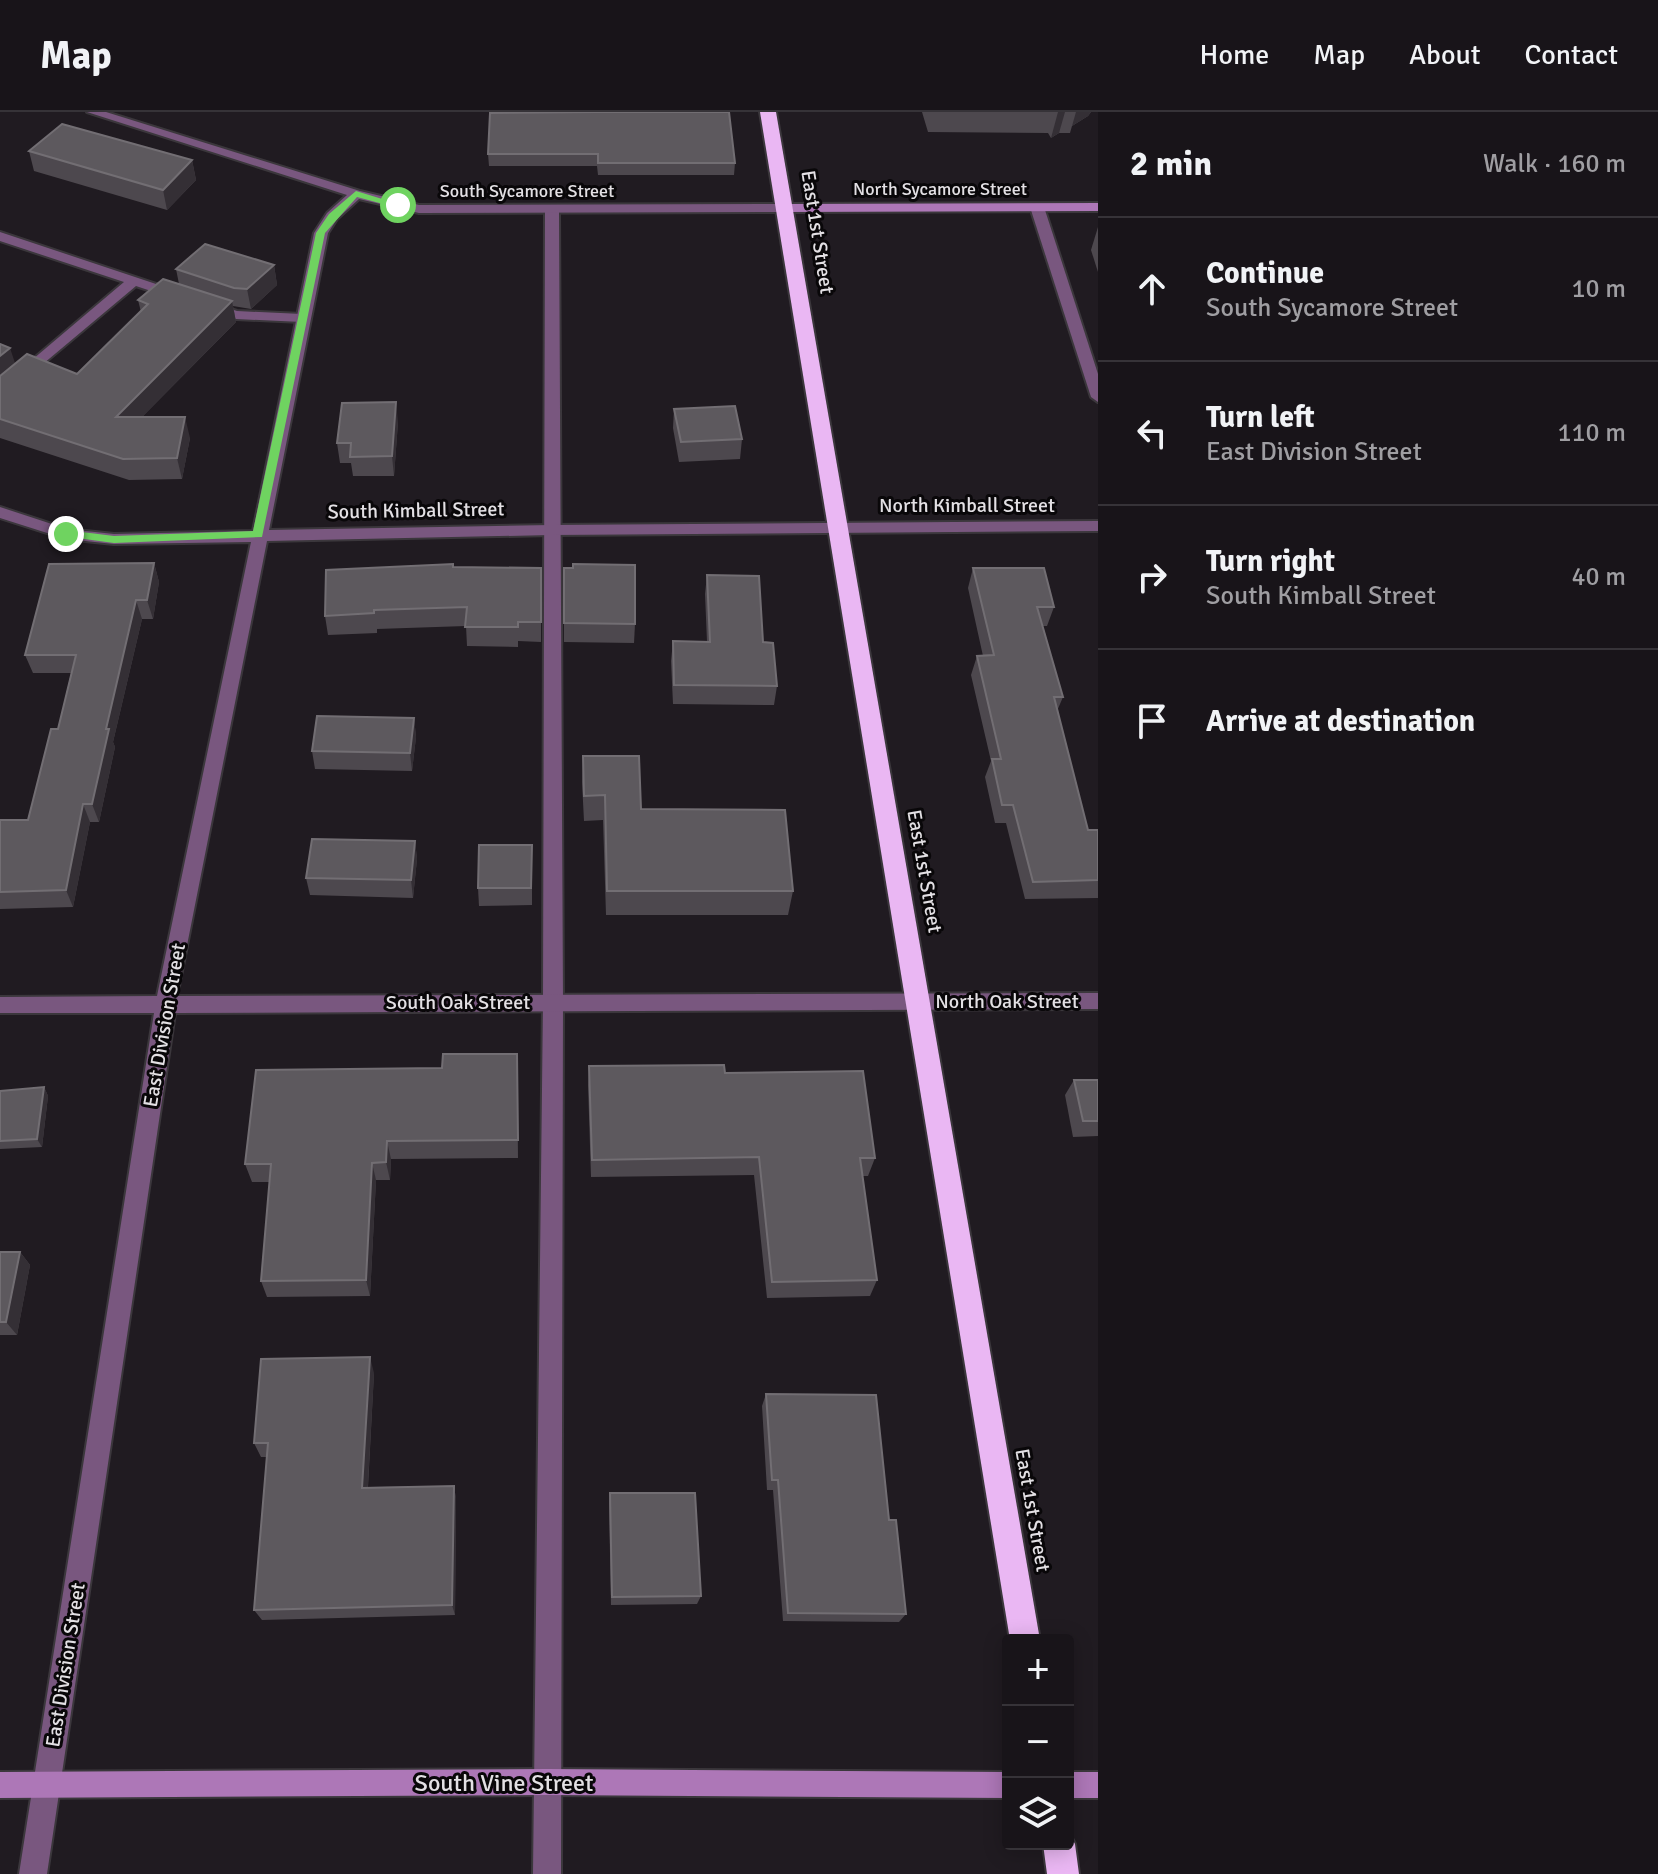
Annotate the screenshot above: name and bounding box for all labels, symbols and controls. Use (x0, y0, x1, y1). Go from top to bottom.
text: Map (40, 32, 112, 79)
text: Home (1200, 38, 1269, 72)
text: Map (1313, 38, 1365, 72)
text: About (1409, 38, 1481, 72)
text: Contact (1525, 38, 1618, 72)
text: 2 min (1130, 143, 1212, 185)
text: Walk · 160 m (1483, 148, 1626, 180)
street label: East 1st Street (795, 169, 840, 296)
street label: North Sycamore Street (853, 178, 1027, 200)
street label: South Sycamore Street (440, 180, 614, 202)
route start (380, 187, 416, 223)
text: Continue (1206, 255, 1324, 292)
icon: ahead (1130, 267, 1174, 311)
text: 10 m (1571, 273, 1626, 305)
text: South Sycamore Street (1206, 292, 1458, 324)
text: Turn left (1206, 399, 1315, 436)
icon: left (1130, 411, 1174, 455)
text: 110 m (1557, 417, 1626, 449)
text: East Division Street (1206, 436, 1422, 468)
street label: North Kimball Street (879, 493, 1055, 518)
street label: South Kimball Street (327, 496, 505, 525)
route end (48, 516, 84, 552)
text: Turn right (1206, 543, 1335, 580)
icon: right (1130, 555, 1174, 599)
text: 40 m (1571, 561, 1626, 593)
text: South Kimball Street (1206, 580, 1436, 612)
icon: arrive (1130, 699, 1174, 743)
text: Arrive at destination (1206, 703, 1475, 740)
street label: East 1st Street (901, 808, 948, 935)
street label: East Division Street (138, 941, 191, 1109)
street label: North Oak Street (935, 989, 1079, 1014)
street label: South Oak Street (386, 990, 530, 1015)
street label: East 1st Street (1009, 1447, 1056, 1574)
street label: East Division Street (40, 1581, 91, 1749)
map controls (1002, 1634, 1074, 1850)
button: + (1002, 1634, 1074, 1706)
button: − (1002, 1706, 1074, 1778)
street label: South Vine Street (415, 1768, 593, 1798)
button: layers (1002, 1778, 1074, 1850)

